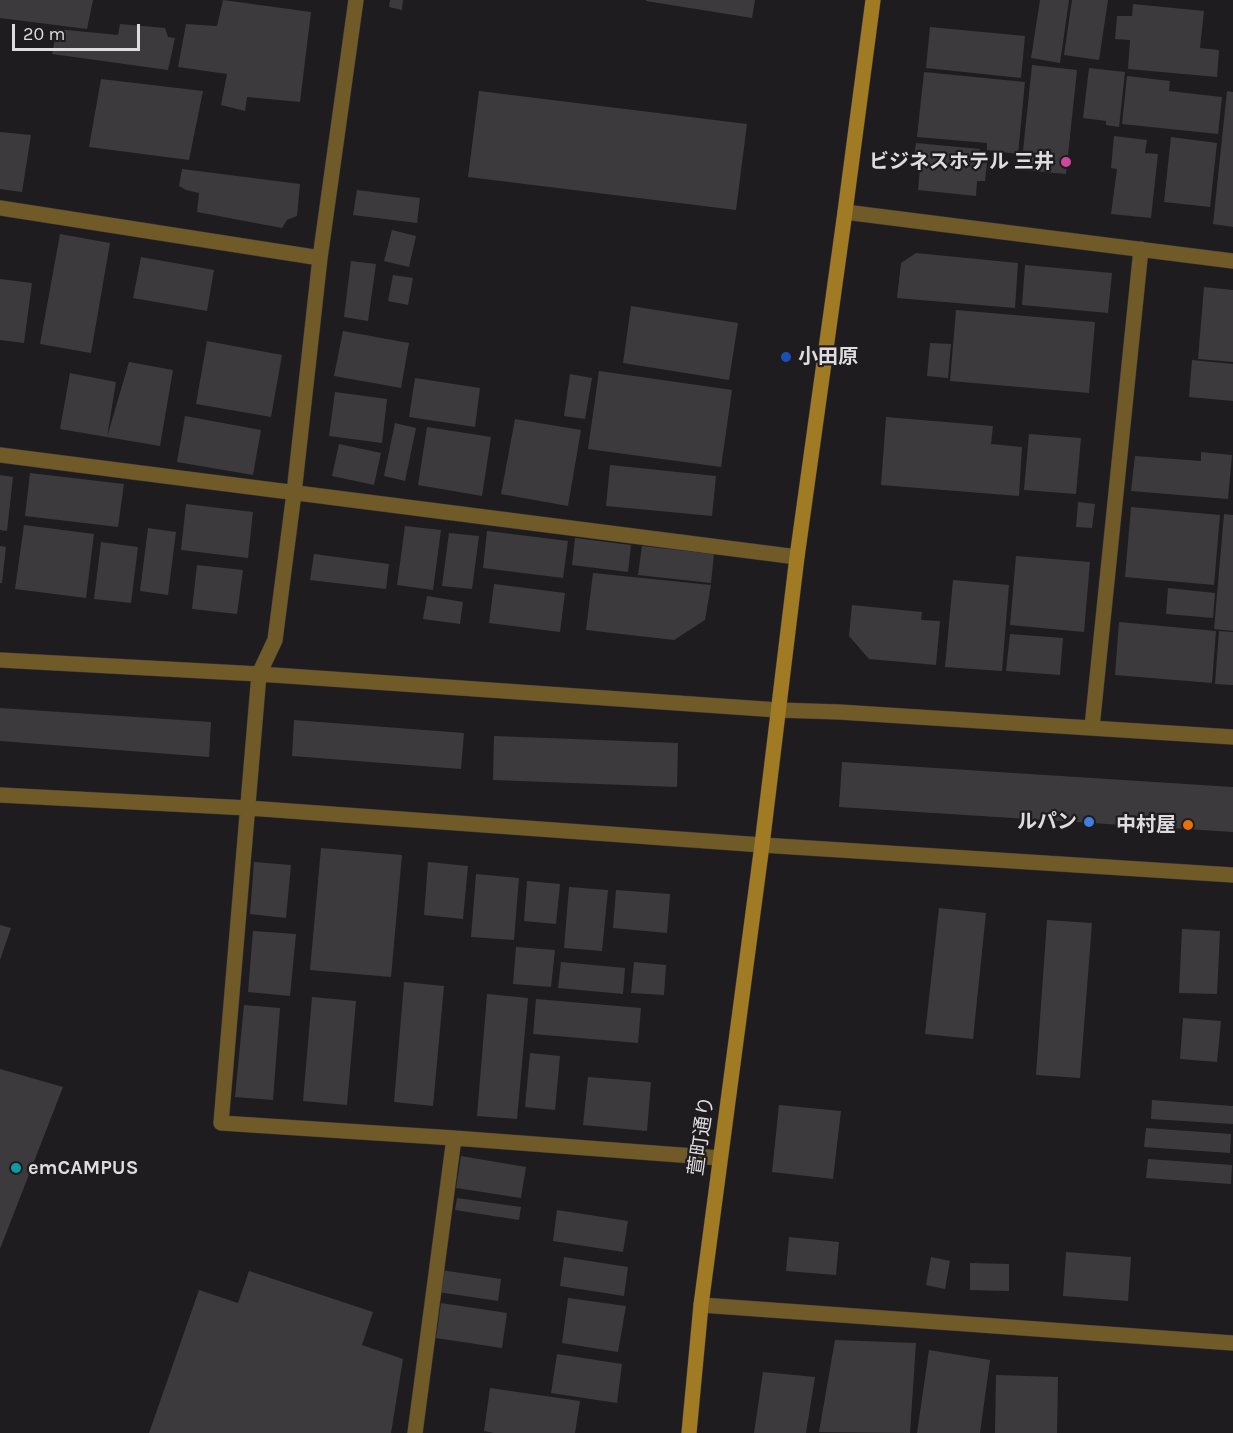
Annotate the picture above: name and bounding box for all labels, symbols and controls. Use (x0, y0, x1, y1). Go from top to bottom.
scale bar (15, 12, 142, 50)
text: 20 m (23, 23, 65, 45)
place label: ビジネスホテル 三井 (869, 150, 1054, 174)
marker: ビジネスホテル 三井 (1059, 155, 1073, 169)
place label: 小田原 (798, 345, 858, 369)
marker: 小田原 (779, 350, 793, 364)
place label: ルパン (1017, 810, 1077, 834)
place label: 中村屋 (1116, 813, 1176, 837)
marker: ルパン (1082, 815, 1096, 829)
marker: 中村屋 (1181, 818, 1195, 832)
street label: 萱町通り (685, 1095, 719, 1177)
place label: emCAMPUS (28, 1156, 138, 1180)
marker: emCAMPUS (9, 1161, 23, 1175)

